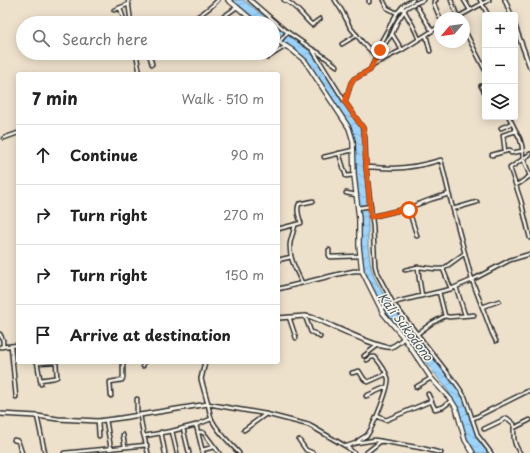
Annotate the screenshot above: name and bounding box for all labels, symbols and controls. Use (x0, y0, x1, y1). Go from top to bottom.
north arrow (434, 12, 470, 48)
map controls (482, 12, 518, 120)
button: + (482, 12, 518, 48)
search box (16, 16, 280, 60)
icon: search (30, 27, 52, 49)
text: Search here (62, 27, 148, 50)
route end (371, 41, 389, 59)
button: − (482, 48, 518, 84)
button: layers (482, 84, 518, 120)
text: 7 min (32, 85, 78, 111)
text: Walk · 510 m (181, 89, 264, 108)
text: Continue (70, 143, 138, 166)
icon: ahead (32, 144, 54, 166)
text: 90 m (231, 145, 264, 164)
route start (400, 201, 418, 219)
text: Turn right (70, 203, 147, 226)
icon: right (32, 204, 54, 226)
text: 270 m (223, 205, 264, 224)
text: Turn right (70, 263, 147, 286)
icon: right (32, 264, 54, 286)
text: 150 m (225, 265, 264, 284)
water label: Kali Sukodono (374, 288, 438, 365)
text: Arrive at destination (70, 323, 231, 346)
icon: arrive (32, 324, 54, 346)

